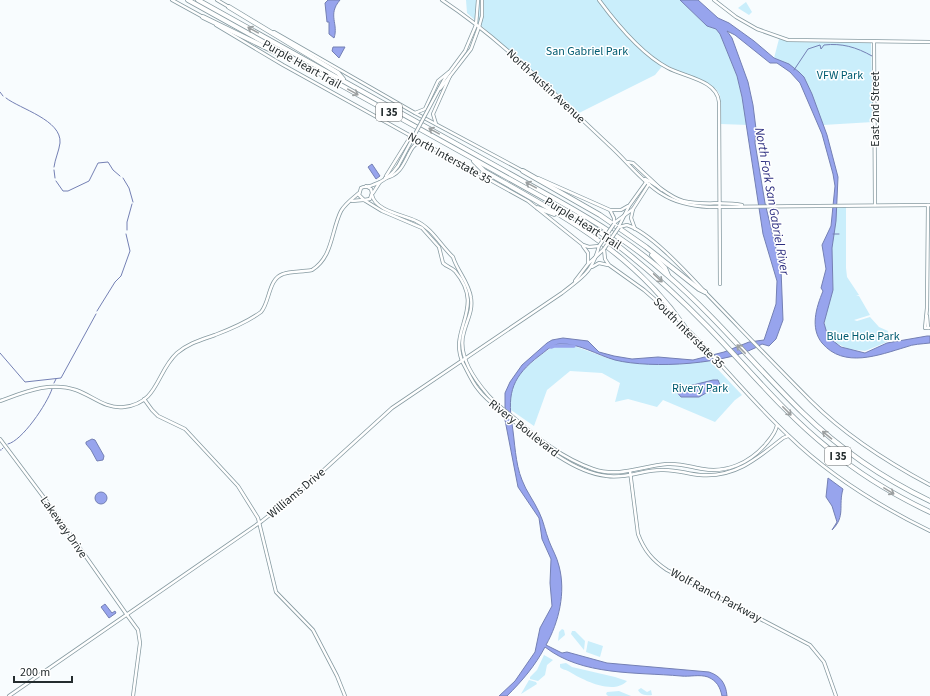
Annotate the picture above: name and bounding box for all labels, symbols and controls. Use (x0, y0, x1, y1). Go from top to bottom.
one-way arrow (247, 26, 259, 34)
street label: Purple Heart Trail (259, 36, 344, 93)
park label: San Gabriel Park (546, 43, 628, 60)
street label: North Austin Avenue (503, 45, 589, 127)
park label: VFW Park (817, 67, 863, 84)
street label: East 2nd Street (867, 71, 884, 147)
one-way arrow (346, 88, 358, 96)
road number: I 35 (376, 103, 402, 121)
water label: North Fork San Gabriel River (750, 126, 794, 277)
one-way arrow (428, 127, 440, 134)
street label: North Interstate 35 (405, 128, 495, 189)
one-way arrow (526, 181, 538, 189)
street label: Purple Heart Trail (541, 193, 624, 254)
one-way arrow (653, 273, 663, 283)
street label: South Interstate 35 (649, 294, 728, 373)
park label: Blue Hole Park (826, 328, 900, 345)
one-way arrow (736, 344, 745, 354)
park label: Rivery Park (672, 380, 728, 397)
street label: Rivery Boulevard (485, 396, 562, 461)
one-way arrow (782, 406, 792, 416)
one-way arrow (822, 430, 832, 439)
road number: I 35 (825, 447, 851, 465)
street label: Williams Drive (264, 464, 329, 523)
one-way arrow (883, 487, 895, 495)
street label: Lakeway Drive (36, 493, 91, 562)
street label: Wolf Ranch Parkway (667, 564, 765, 627)
scale bar (14, 658, 72, 684)
text: 200 m (20, 664, 50, 681)

